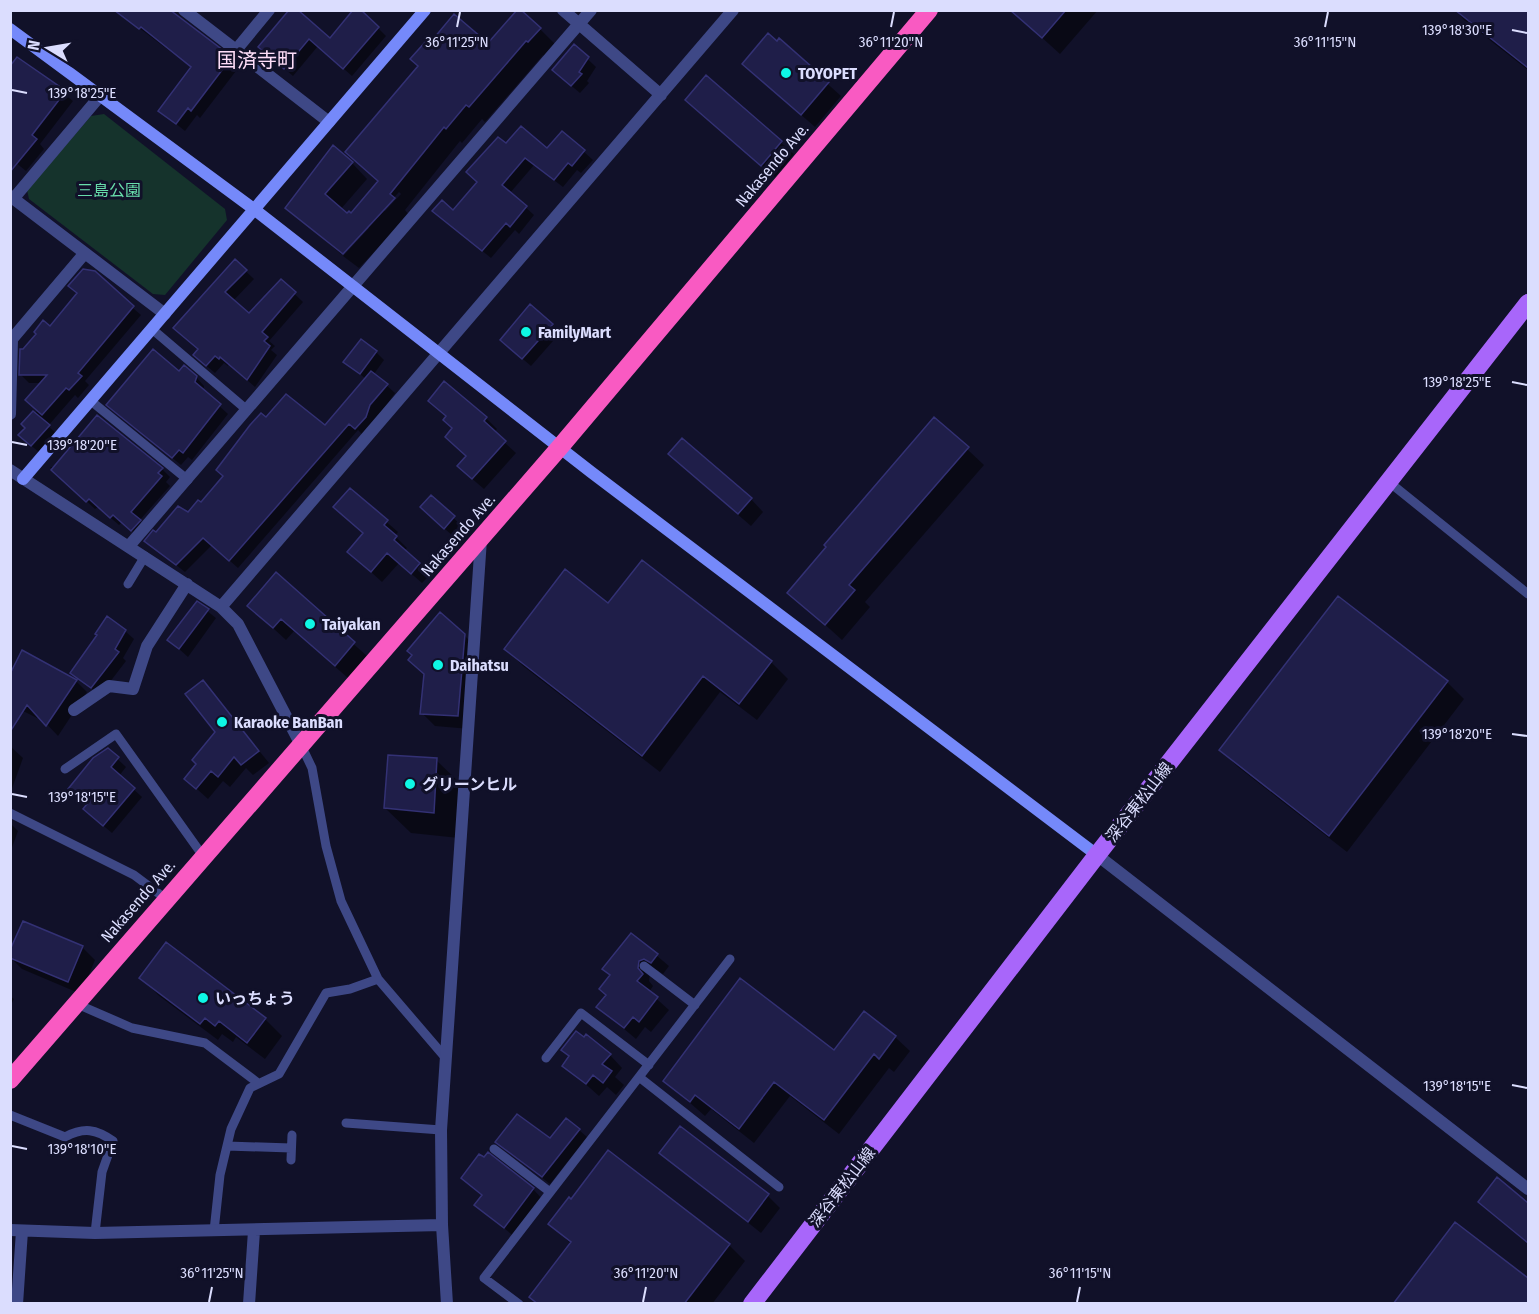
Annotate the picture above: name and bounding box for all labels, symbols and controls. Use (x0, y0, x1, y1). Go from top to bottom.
north arrow (18, 18, 78, 78)
text: 139°18'30"E (1422, 21, 1492, 39)
text: 36°11'25"N (425, 33, 489, 51)
text: 36°11'20"N (859, 33, 923, 51)
text: 36°11'15"N (1294, 33, 1356, 51)
text: N (24, 39, 44, 52)
district label: 国済寺町 (217, 48, 297, 72)
place label: TOYOPET (798, 64, 857, 83)
marker: TOYOPET (779, 66, 793, 80)
text: 139°18'25"E (48, 84, 116, 102)
street label: Nakasendo Ave. (732, 119, 812, 211)
park label: 三島公園 (77, 181, 141, 200)
place label: FamilyMart (538, 323, 612, 342)
marker: FamilyMart (519, 325, 533, 339)
text: 139°18'25"E (1423, 373, 1491, 391)
text: 139°18'20"E (47, 436, 117, 454)
street label: Nakasendo Ave. (417, 490, 499, 580)
place label: Taiyakan (322, 615, 381, 634)
marker: Taiyakan (303, 617, 317, 631)
place label: Daihatsu (450, 656, 509, 675)
marker: Daihatsu (431, 658, 445, 672)
place label: Karaoke BanBan (234, 713, 343, 732)
marker: Karaoke BanBan (215, 715, 229, 729)
text: 139°18'20"E (1422, 725, 1492, 743)
street label: 深谷東松山線 (1102, 758, 1176, 846)
place label: グリーンヒル (422, 775, 517, 794)
marker: グリーンヒル (403, 777, 417, 791)
text: 139°18'15"E (48, 788, 116, 806)
street label: Nakasendo Ave. (97, 856, 179, 946)
place label: いっちょう (215, 989, 295, 1008)
marker: いっちょう (196, 991, 210, 1005)
text: 139°18'15"E (1423, 1077, 1491, 1095)
text: 139°18'10"E (47, 1140, 117, 1158)
street label: 深谷東松山線 (805, 1143, 879, 1231)
text: 36°11'25"N (180, 1264, 244, 1282)
text: 36°11'20"N (614, 1264, 678, 1282)
text: 36°11'15"N (1049, 1264, 1111, 1282)

